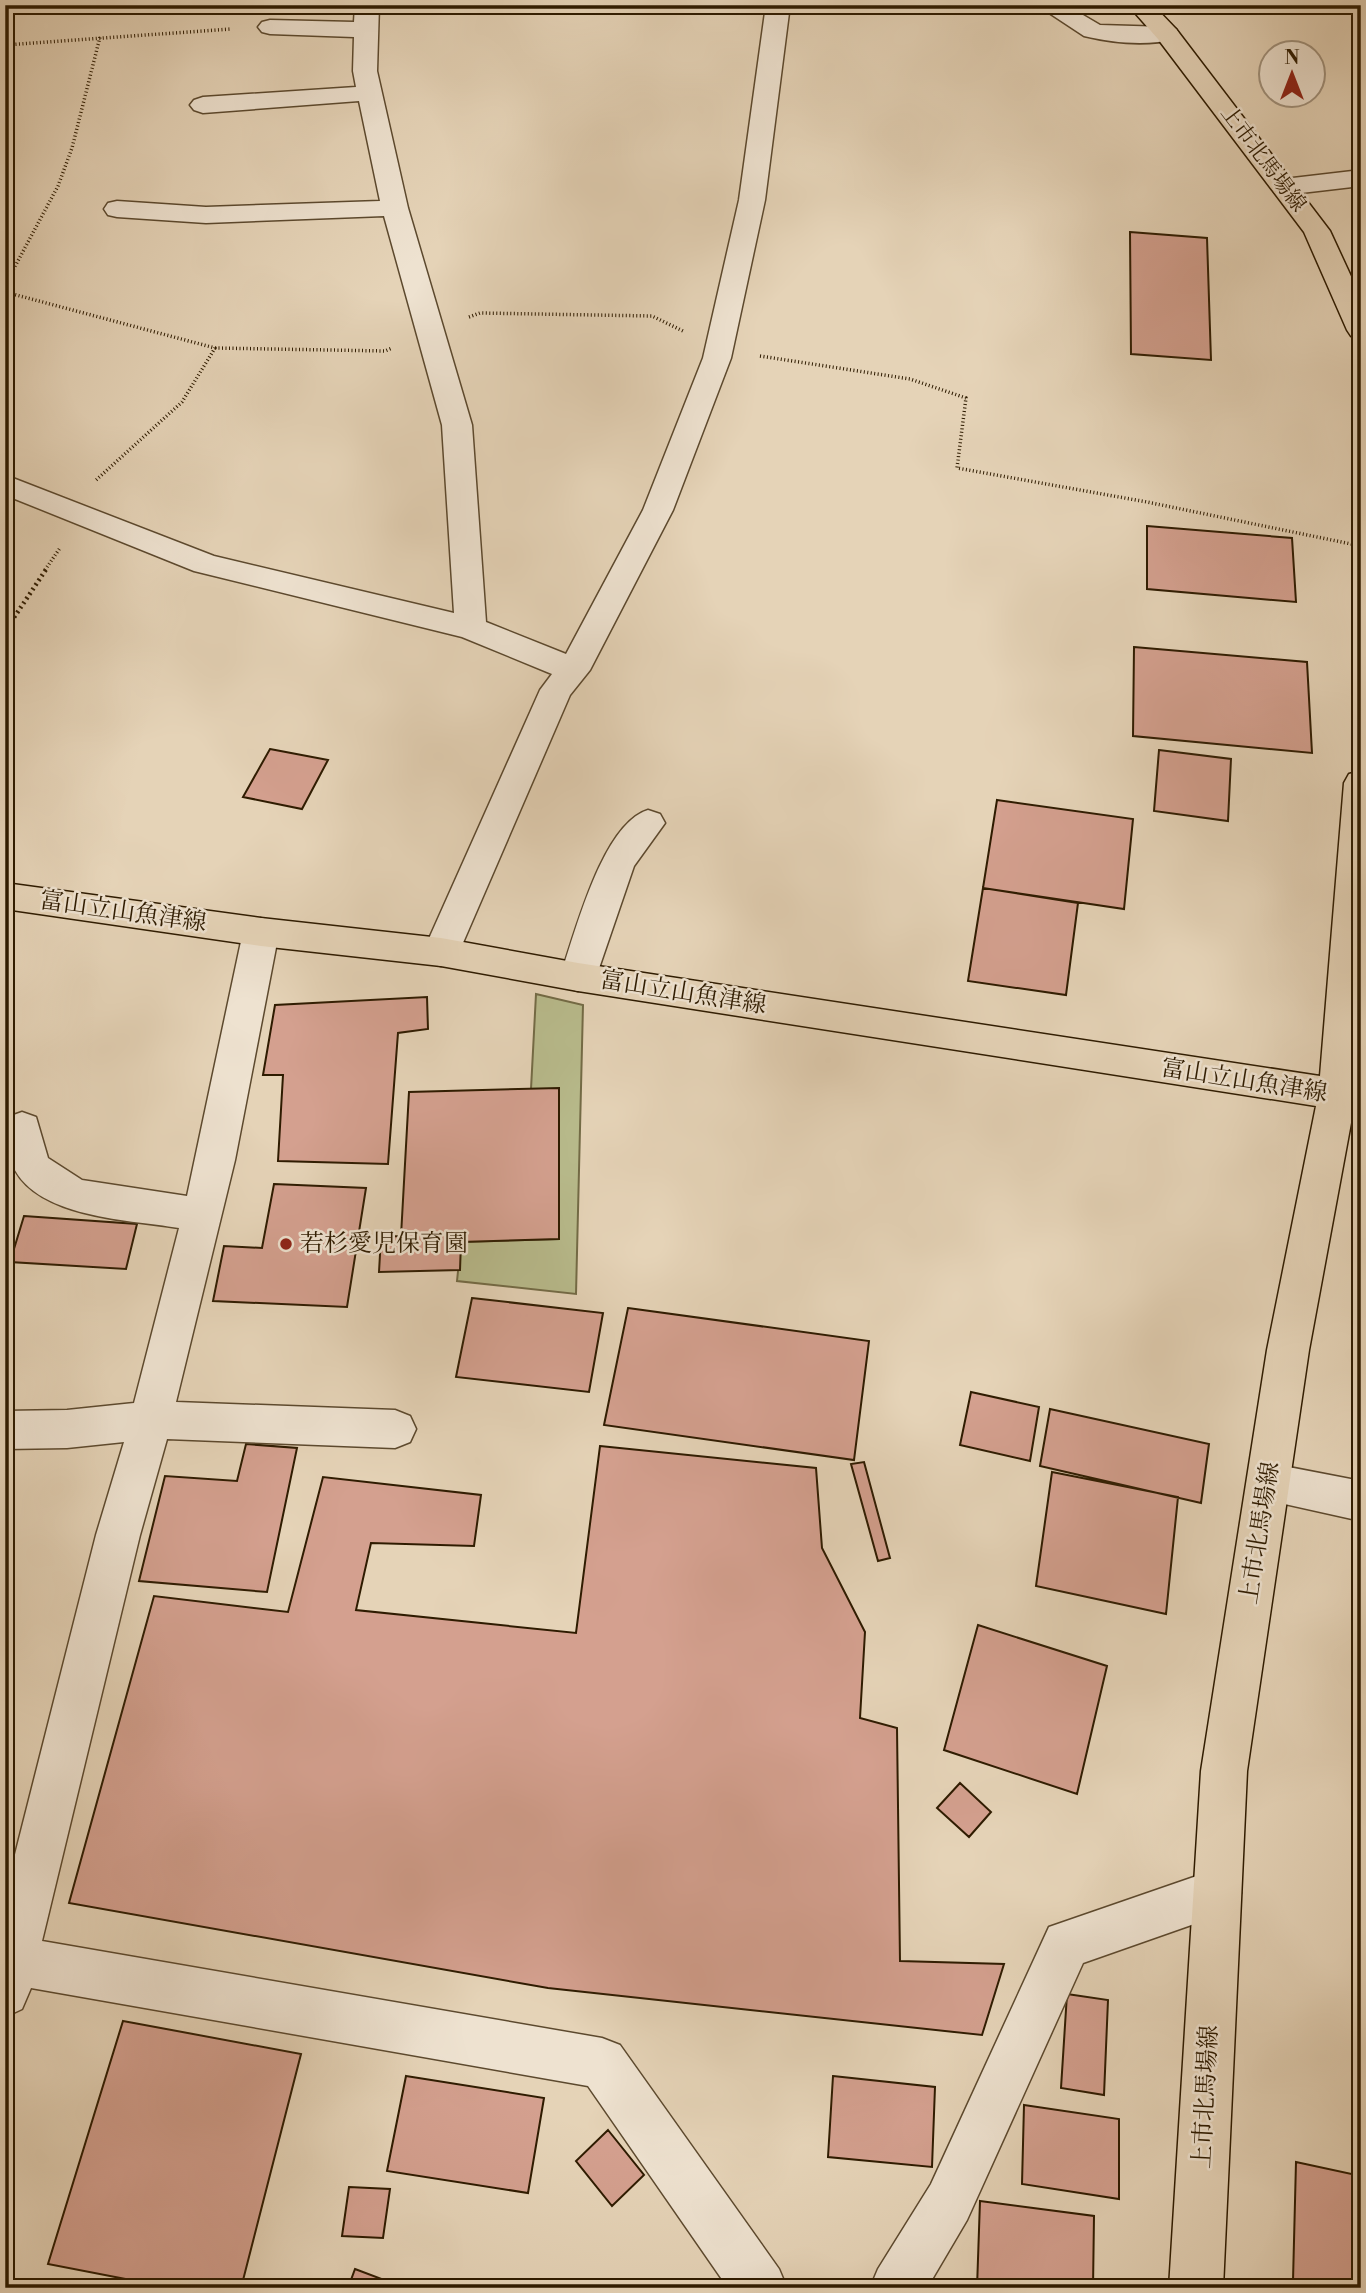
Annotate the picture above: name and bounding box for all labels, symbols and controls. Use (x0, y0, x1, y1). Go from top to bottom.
north arrow (1258, 38, 1328, 108)
text: N (1284, 46, 1300, 70)
street label: 上市北馬場線 (1215, 101, 1311, 217)
street label: 富山立山魚津線 (38, 885, 208, 939)
street label: 富山立山魚津線 (598, 965, 768, 1021)
street label: 富山立山魚津線 (1159, 1053, 1329, 1109)
place label: 若杉愛児保育園 (300, 1229, 468, 1259)
marker: 若杉愛児保育園 (278, 1236, 294, 1252)
street label: 上市北馬場線 (1234, 1460, 1286, 1606)
street label: 上市北馬場線 (1187, 2024, 1225, 2170)

